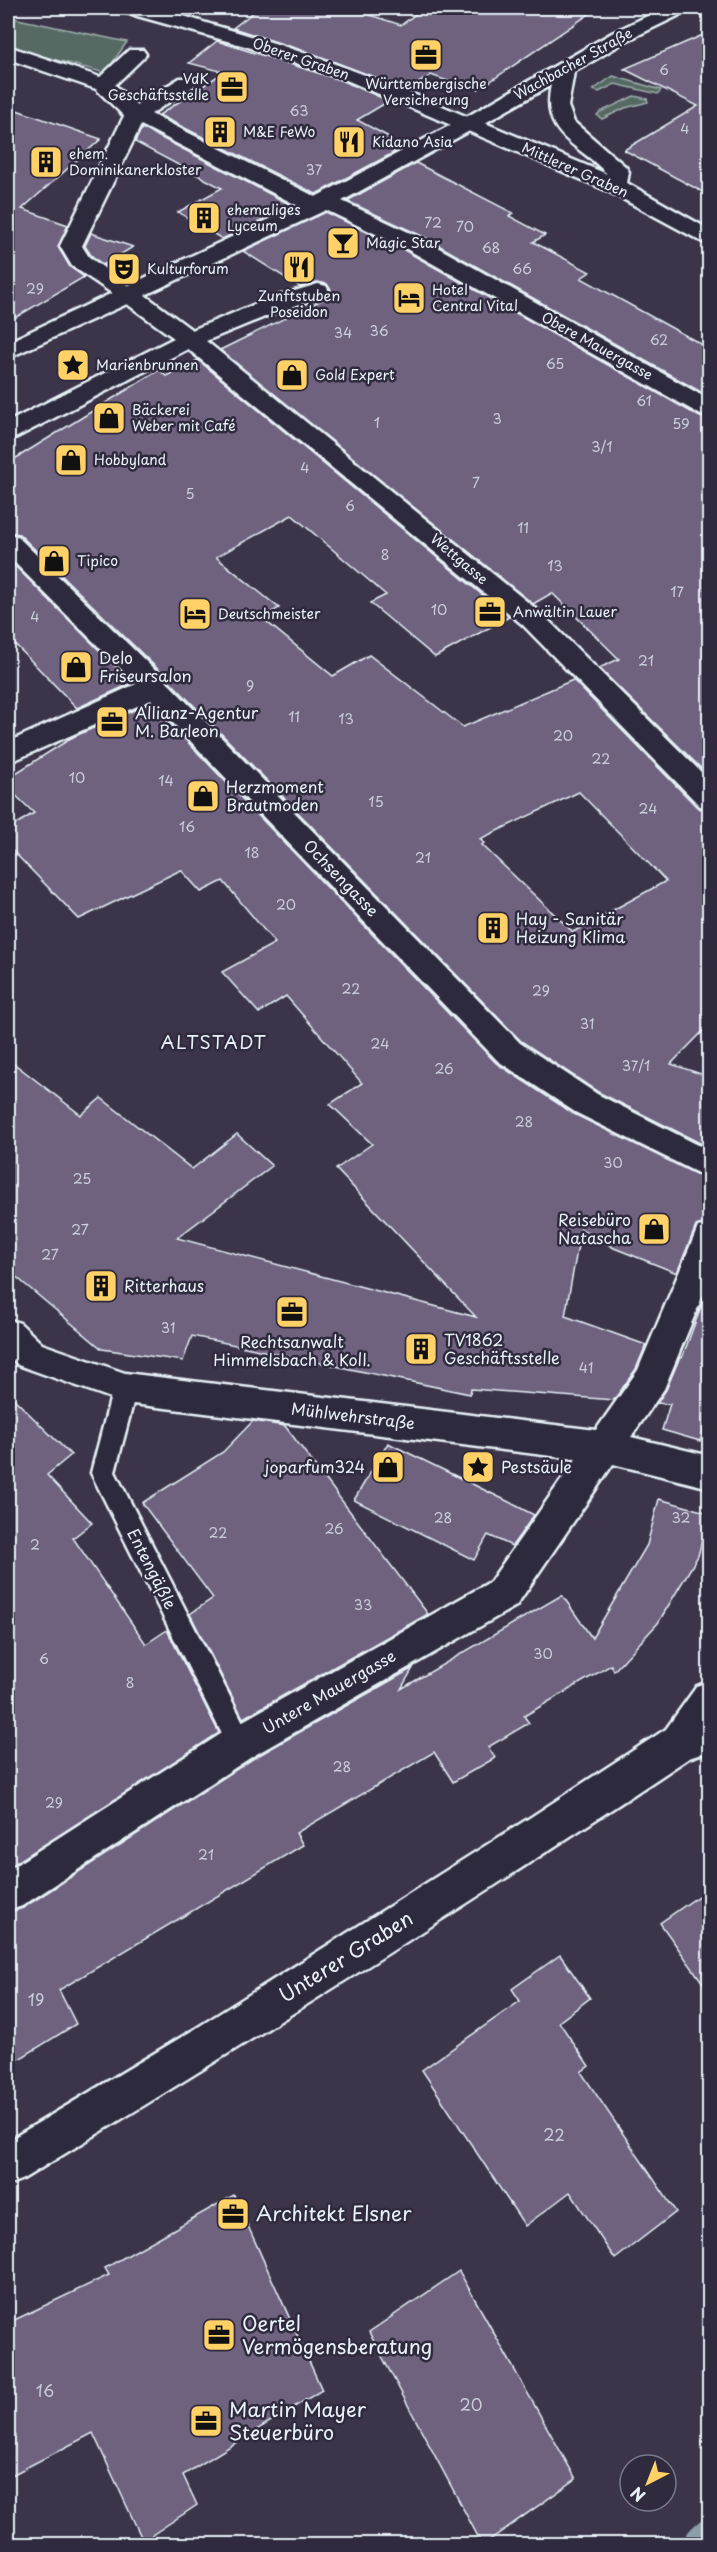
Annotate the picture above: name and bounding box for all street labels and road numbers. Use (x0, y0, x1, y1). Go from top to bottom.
street label: Wachbacher Straße (510, 22, 636, 105)
street label: Oberer Graben (250, 32, 352, 85)
street label: Mittlerer Graben (519, 137, 632, 202)
street label: Obere Mauergasse (538, 306, 657, 385)
street label: Wettgasse (426, 528, 493, 589)
street label: Ochsengasse (299, 833, 385, 921)
street label: Mühlwehrstraße (290, 1396, 416, 1435)
street label: Entengäßle (122, 1524, 184, 1613)
street label: Untere Mauergasse (257, 1643, 400, 1739)
street label: Unterer Graben (273, 1903, 418, 2009)

